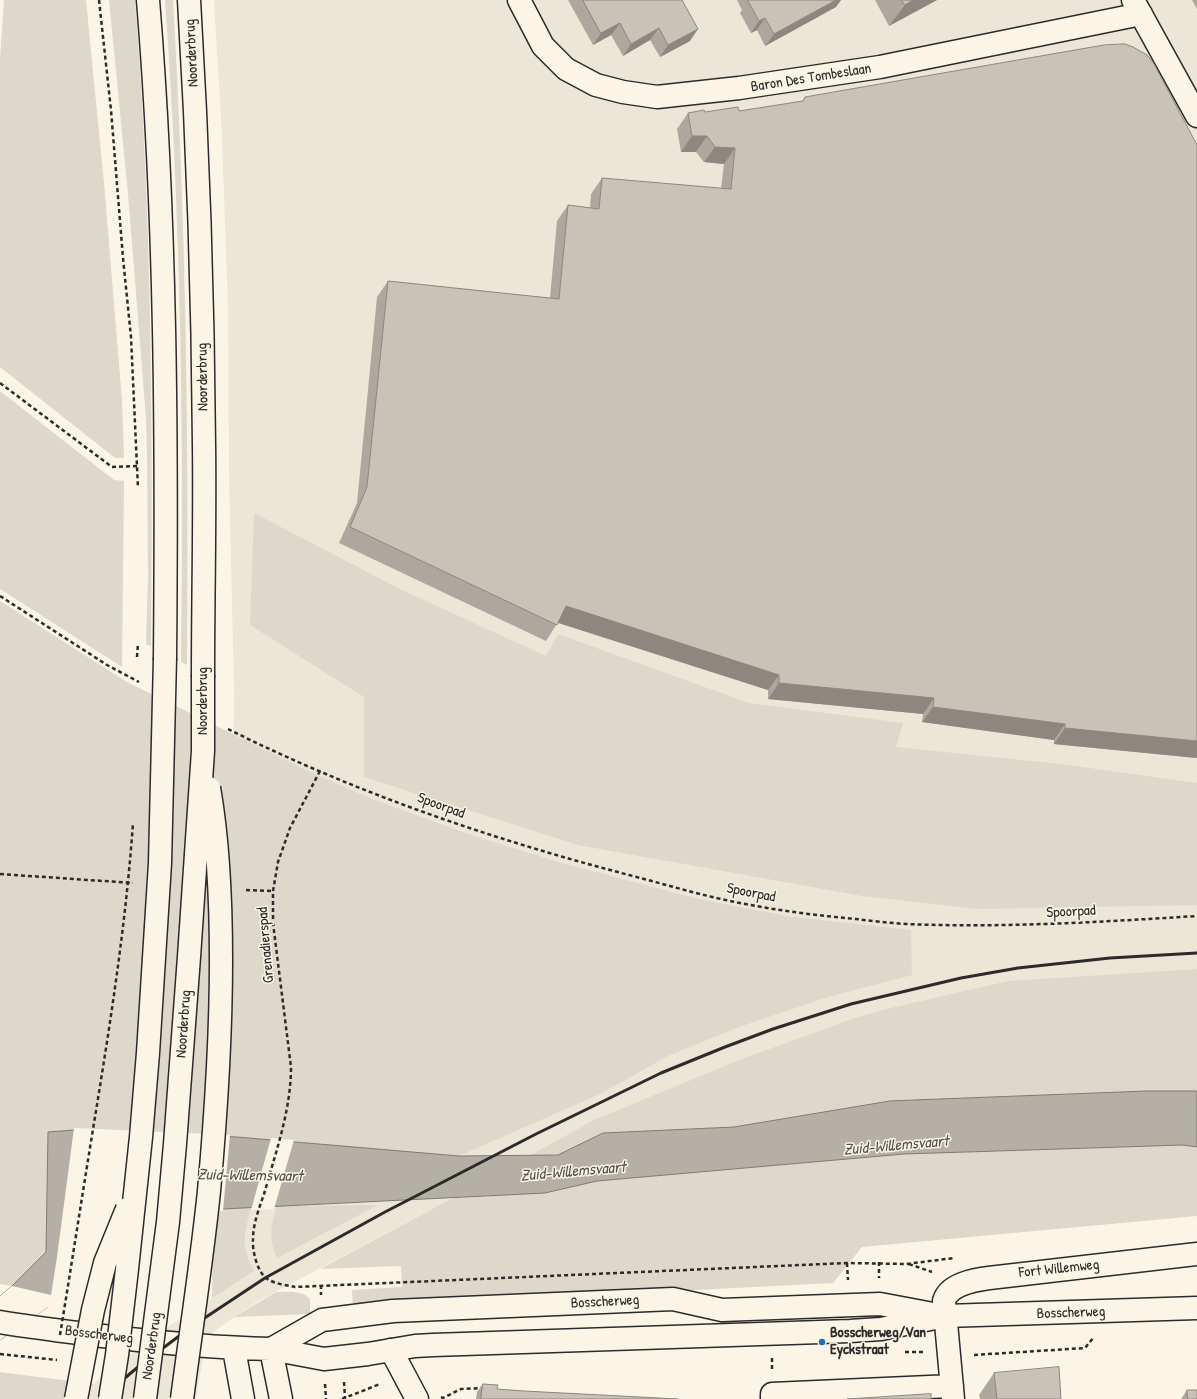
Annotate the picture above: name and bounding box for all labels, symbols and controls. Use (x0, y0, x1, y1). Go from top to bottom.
street label: Noorderbrug (181, 19, 203, 87)
street label: Baron Des Tombeslaan (750, 60, 872, 96)
street label: Noorderbrug (193, 343, 213, 411)
street label: Noorderbrug (194, 667, 212, 735)
street label: Spoorpad (415, 789, 467, 823)
street label: Spoorpad (725, 879, 777, 907)
street label: Spoorpad (1046, 902, 1096, 922)
street label: Grenadierspad (254, 906, 278, 984)
street label: Noorderbrug (173, 989, 195, 1059)
water label: Zuid-Willemsvaart (843, 1132, 949, 1160)
water label: Zuid-Willemsvaart (520, 1158, 626, 1186)
water label: Zuid-Willemsvaart (197, 1165, 303, 1187)
street label: Fort Willemweg (1018, 1256, 1100, 1282)
street label: Bosscherweg (570, 1291, 640, 1313)
street label: Bosscherweg (1036, 1303, 1106, 1323)
street label: Noorderbrug (138, 1311, 166, 1381)
street label: Bosscherweg (64, 1322, 134, 1348)
place label: Bosscherweg/Van Eyckstraat (830, 1324, 926, 1359)
marker: Bosscherweg/Van Eyckstraat (817, 1337, 827, 1347)

